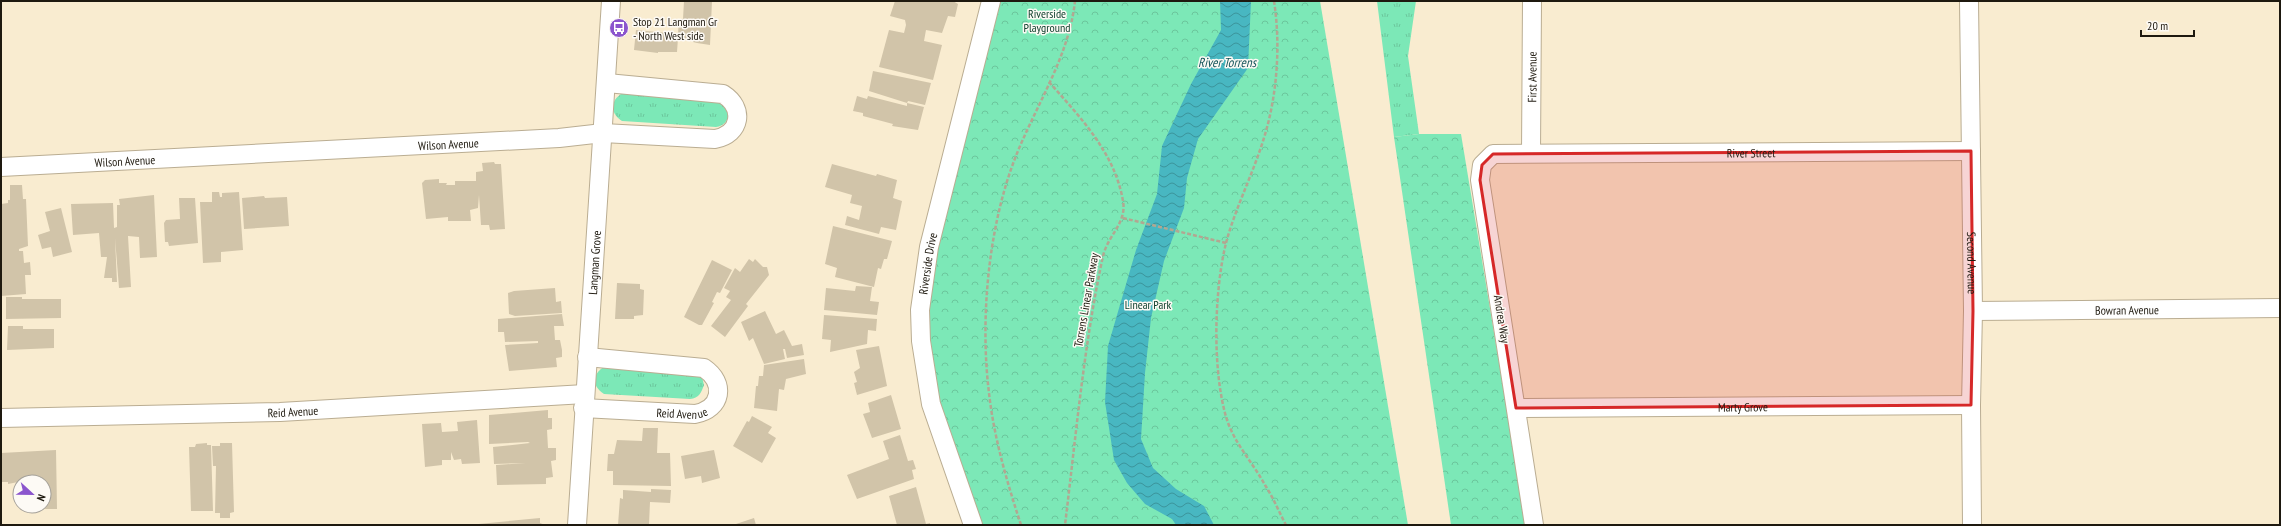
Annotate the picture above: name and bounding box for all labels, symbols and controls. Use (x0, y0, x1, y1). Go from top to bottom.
park label: Riverside Playground (1024, 6, 1070, 35)
scale bar (2141, 12, 2194, 38)
place label: Stop 21 Langman Gr - North West side (633, 14, 718, 43)
bus stop icon: Stop 21 Langman Gr - North West side (608, 17, 630, 39)
text: 20 m (2147, 18, 2168, 33)
street label: First Avenue (1524, 51, 1539, 102)
water label: River Torrens (1198, 54, 1258, 71)
street label: Wilson Avenue (418, 135, 479, 153)
street label: River Street (1727, 145, 1776, 160)
street label: Wilson Avenue (94, 151, 156, 170)
street label: Langman Grove (584, 230, 604, 295)
street label: Riverside Drive (915, 231, 940, 295)
street label: Second Avenue (1964, 232, 1980, 294)
street label: Torrens Linear Parkway (1070, 251, 1102, 348)
street label: Andrea Way (1491, 294, 1513, 345)
park label: Linear Park (1125, 297, 1171, 312)
street label: Bowran Avenue (2095, 302, 2159, 317)
street label: Marty Grove (1718, 399, 1768, 414)
street label: Reid Avenue (267, 402, 319, 420)
street label: Reid Avenue (656, 403, 710, 422)
north arrow (12, 474, 52, 514)
text: N (34, 492, 49, 503)

